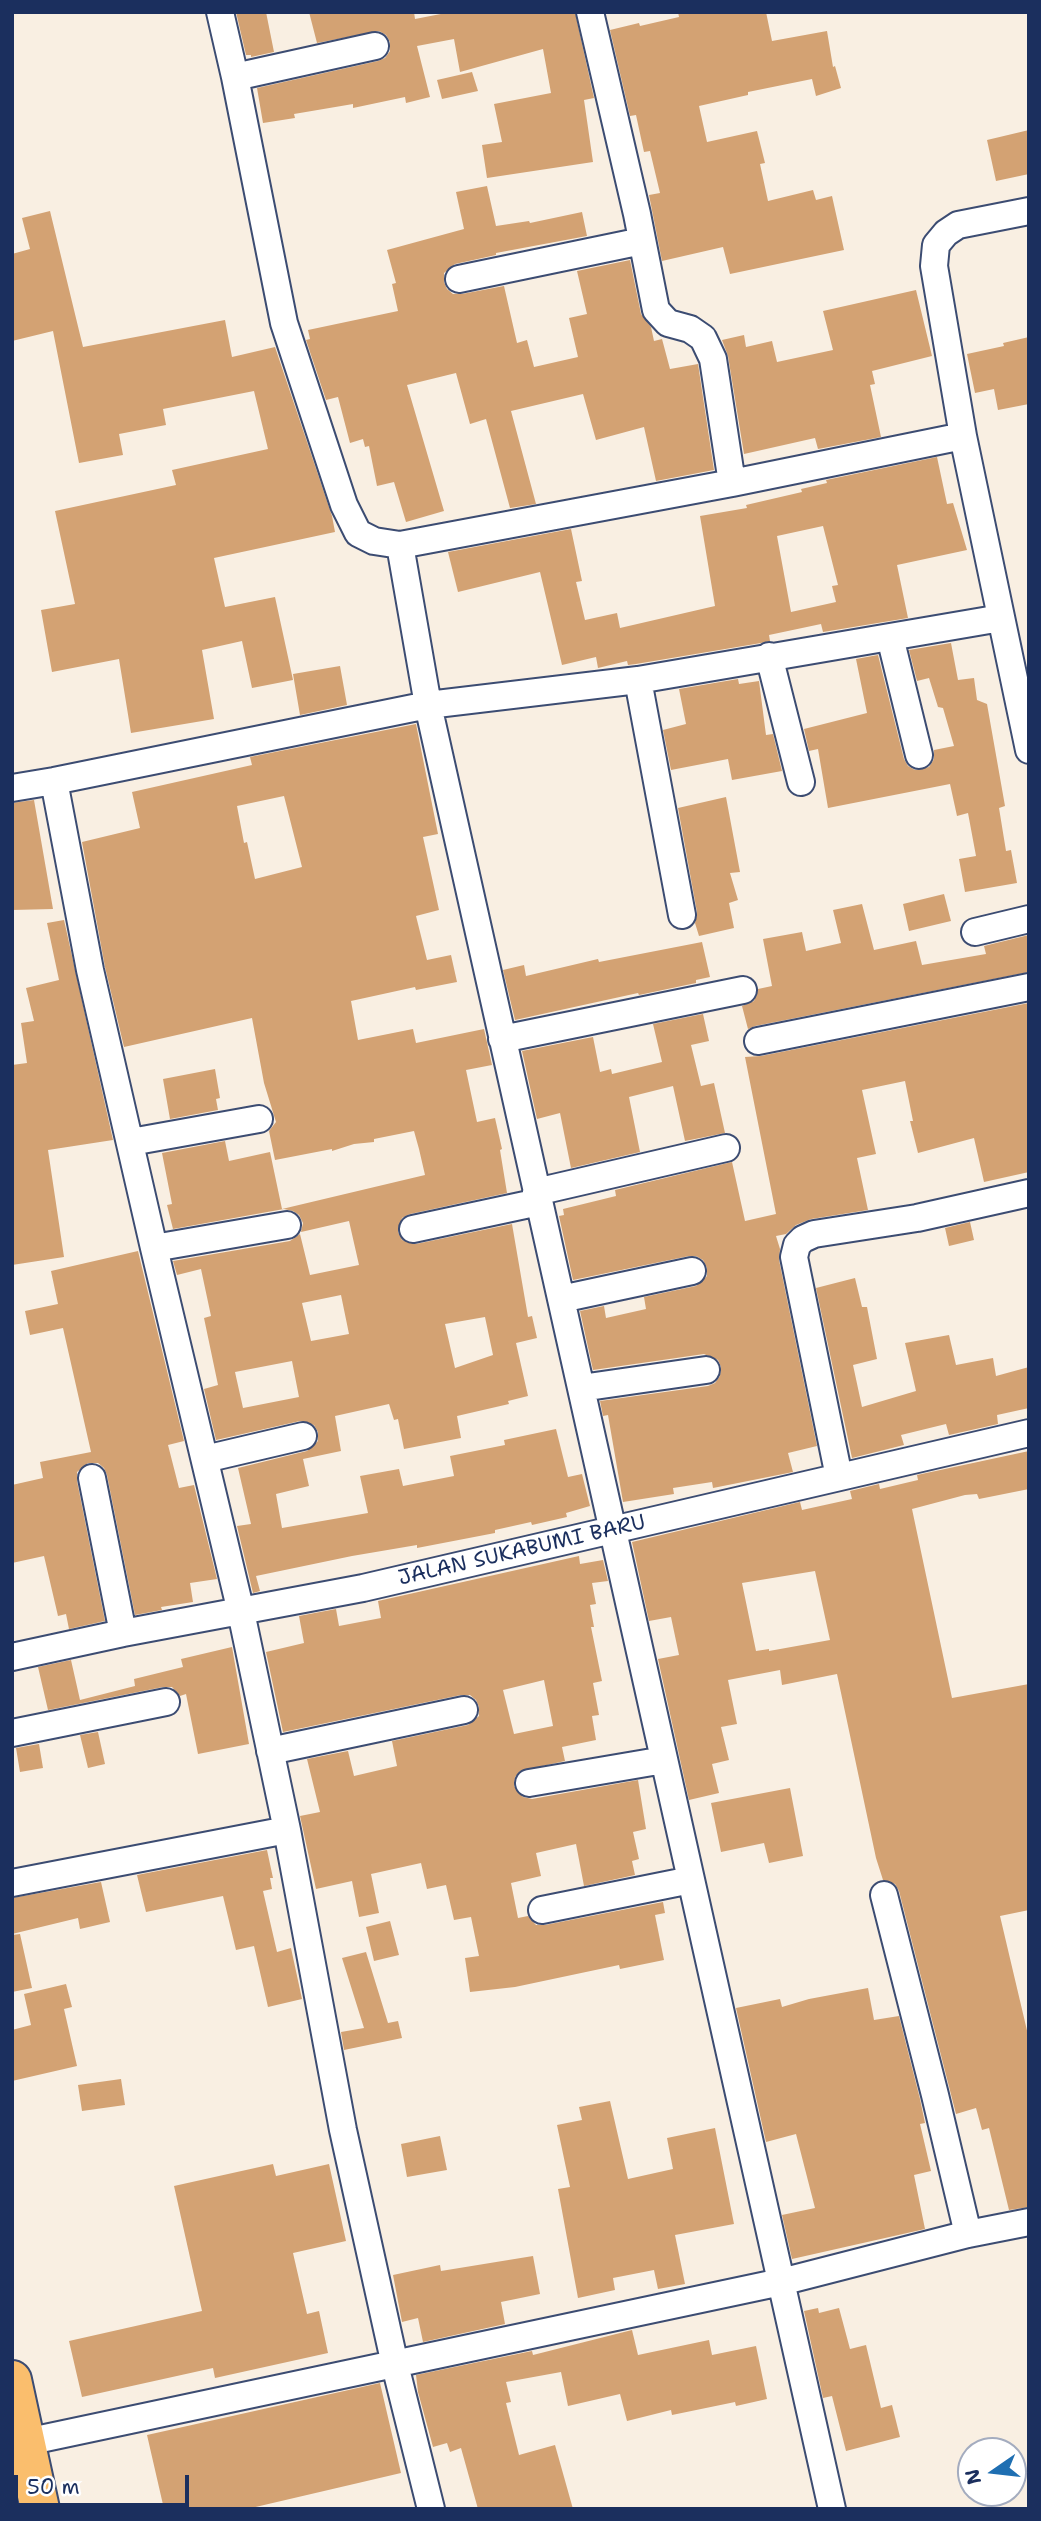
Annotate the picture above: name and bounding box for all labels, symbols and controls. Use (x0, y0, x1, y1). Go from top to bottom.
street label: JALAN SUKABUMI BARU (396, 1510, 648, 1592)
north arrow (957, 2437, 1027, 2507)
scale bar (18, 2462, 192, 2506)
text: N (959, 2466, 987, 2487)
text: 50 m (27, 2473, 80, 2501)

